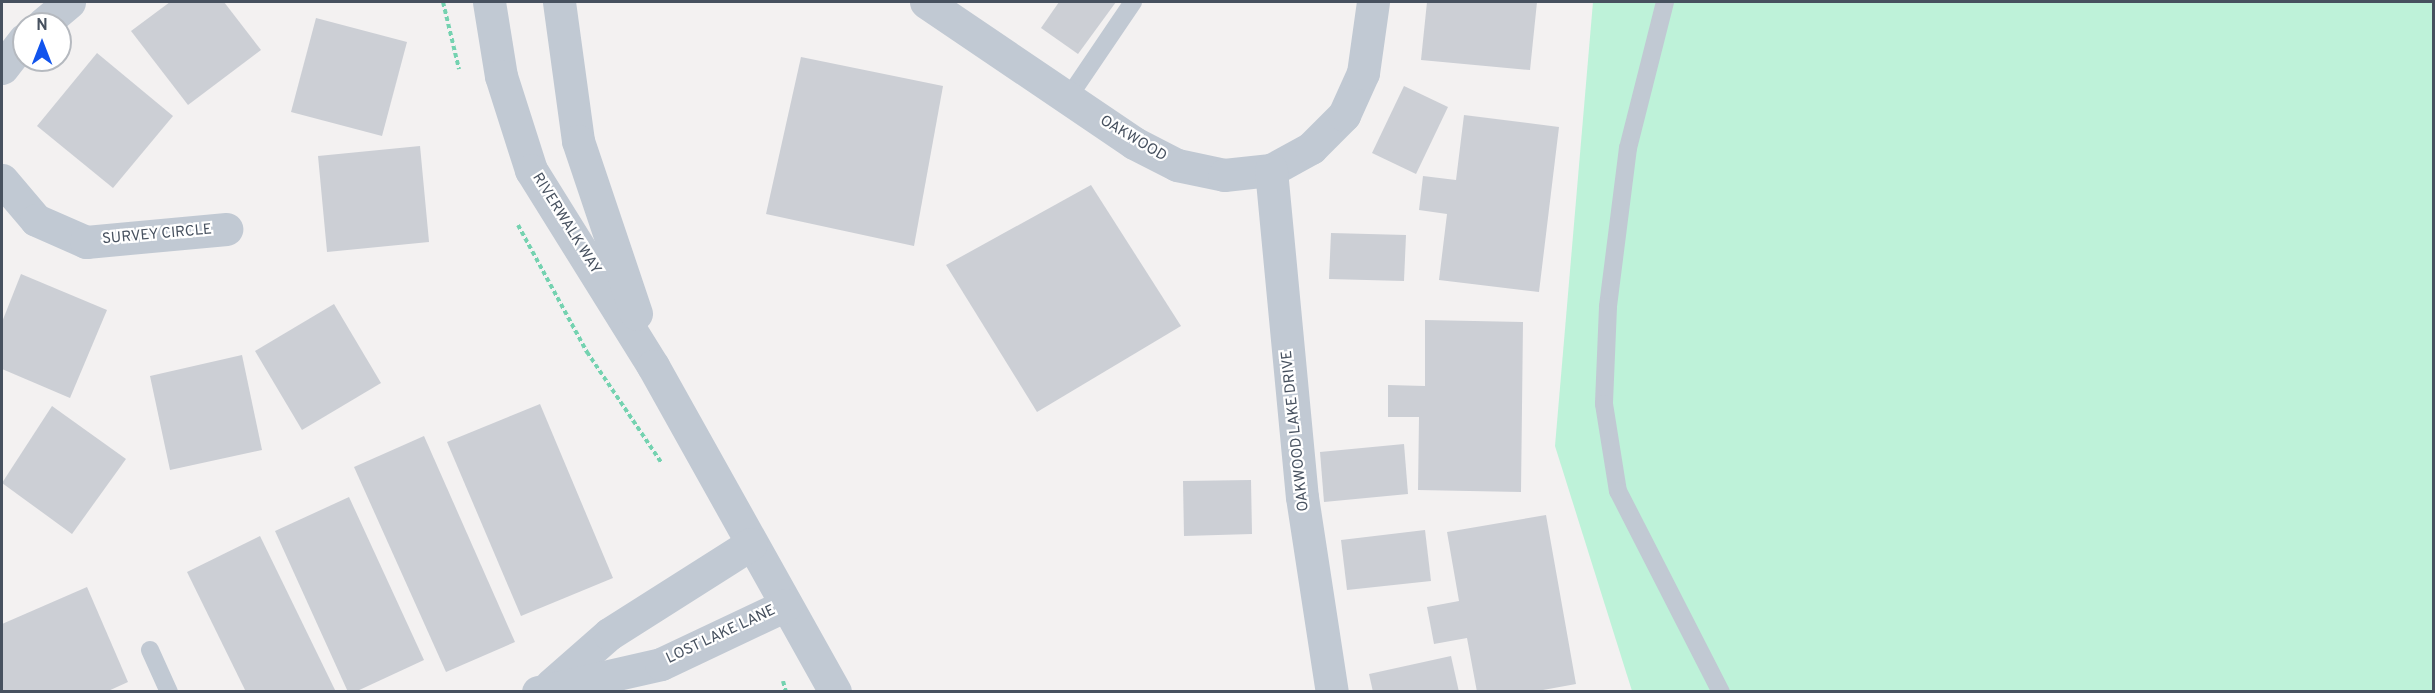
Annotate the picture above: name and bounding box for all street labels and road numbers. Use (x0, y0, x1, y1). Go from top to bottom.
street label: OAKWOOD (1096, 112, 1170, 166)
street label: RIVERWALK WAY (528, 170, 604, 278)
street label: SURVEY CIRCLE (101, 221, 213, 249)
street label: OAKWOOD LAKE DRIVE (1279, 350, 1313, 512)
street label: LOST LAKE LANE (663, 602, 779, 668)

